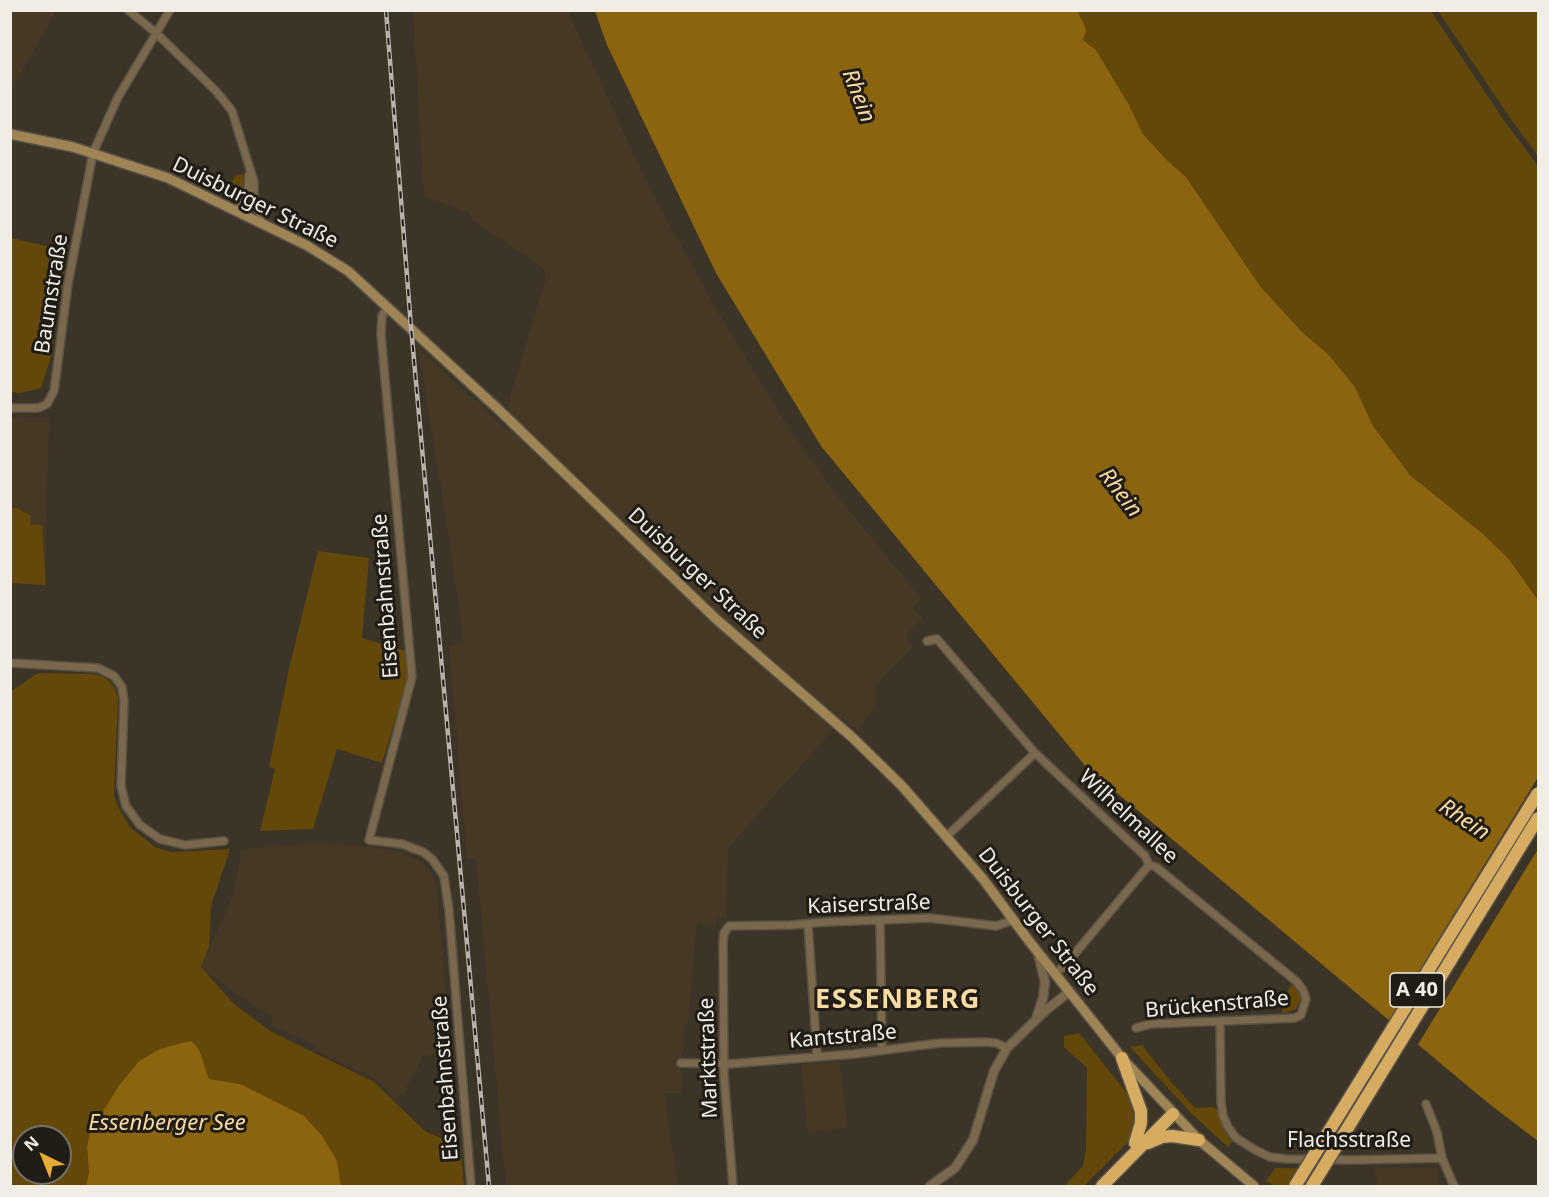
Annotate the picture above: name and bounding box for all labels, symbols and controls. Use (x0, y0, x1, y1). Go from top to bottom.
water label: Rhein (836, 66, 880, 126)
street label: Duisburger Straße (168, 152, 342, 254)
street label: Baumstraße (30, 232, 74, 356)
water label: Rhein (1093, 463, 1147, 523)
street label: Duisburger Straße (622, 503, 772, 645)
street label: Eisenbahnstraße (368, 513, 404, 679)
street label: Wilhelmallee (1073, 765, 1183, 869)
water label: Rhein (1434, 794, 1494, 846)
street label: Duisburger Straße (972, 843, 1104, 1001)
street label: Kaiserstraße (807, 890, 931, 920)
road number: A 40 (1390, 973, 1444, 1007)
district label: ESSENBERG (815, 984, 981, 1016)
street label: Brückenstraße (1144, 986, 1290, 1024)
street label: Eisenbahnstraße (428, 995, 464, 1161)
street label: Marktstraße (694, 997, 724, 1119)
street label: Kantstraße (788, 1020, 898, 1054)
water label: Essenberger See (88, 1111, 246, 1137)
north arrow (12, 1125, 72, 1185)
street label: Flachsstraße (1287, 1128, 1411, 1154)
text: N (19, 1131, 43, 1156)

